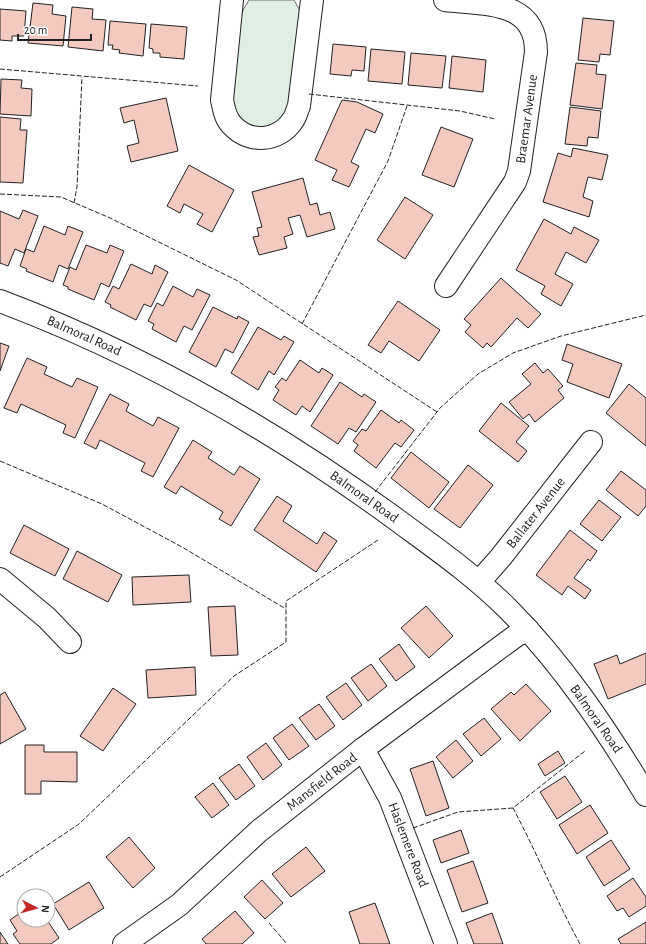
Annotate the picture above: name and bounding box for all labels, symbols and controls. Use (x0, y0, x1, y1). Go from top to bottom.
scale bar (18, 16, 91, 42)
text: 20 m (24, 24, 47, 36)
street label: Braemar Avenue (514, 74, 540, 164)
street label: Balmoral Road (45, 313, 123, 359)
street label: Balmoral Road (327, 468, 401, 526)
street label: Ballater Avenue (504, 475, 568, 551)
street label: Balmoral Road (567, 682, 625, 756)
street label: Mansfield Road (284, 750, 360, 814)
street label: Haslemere Road (385, 801, 431, 889)
north arrow (16, 888, 56, 928)
text: N (40, 905, 51, 913)

